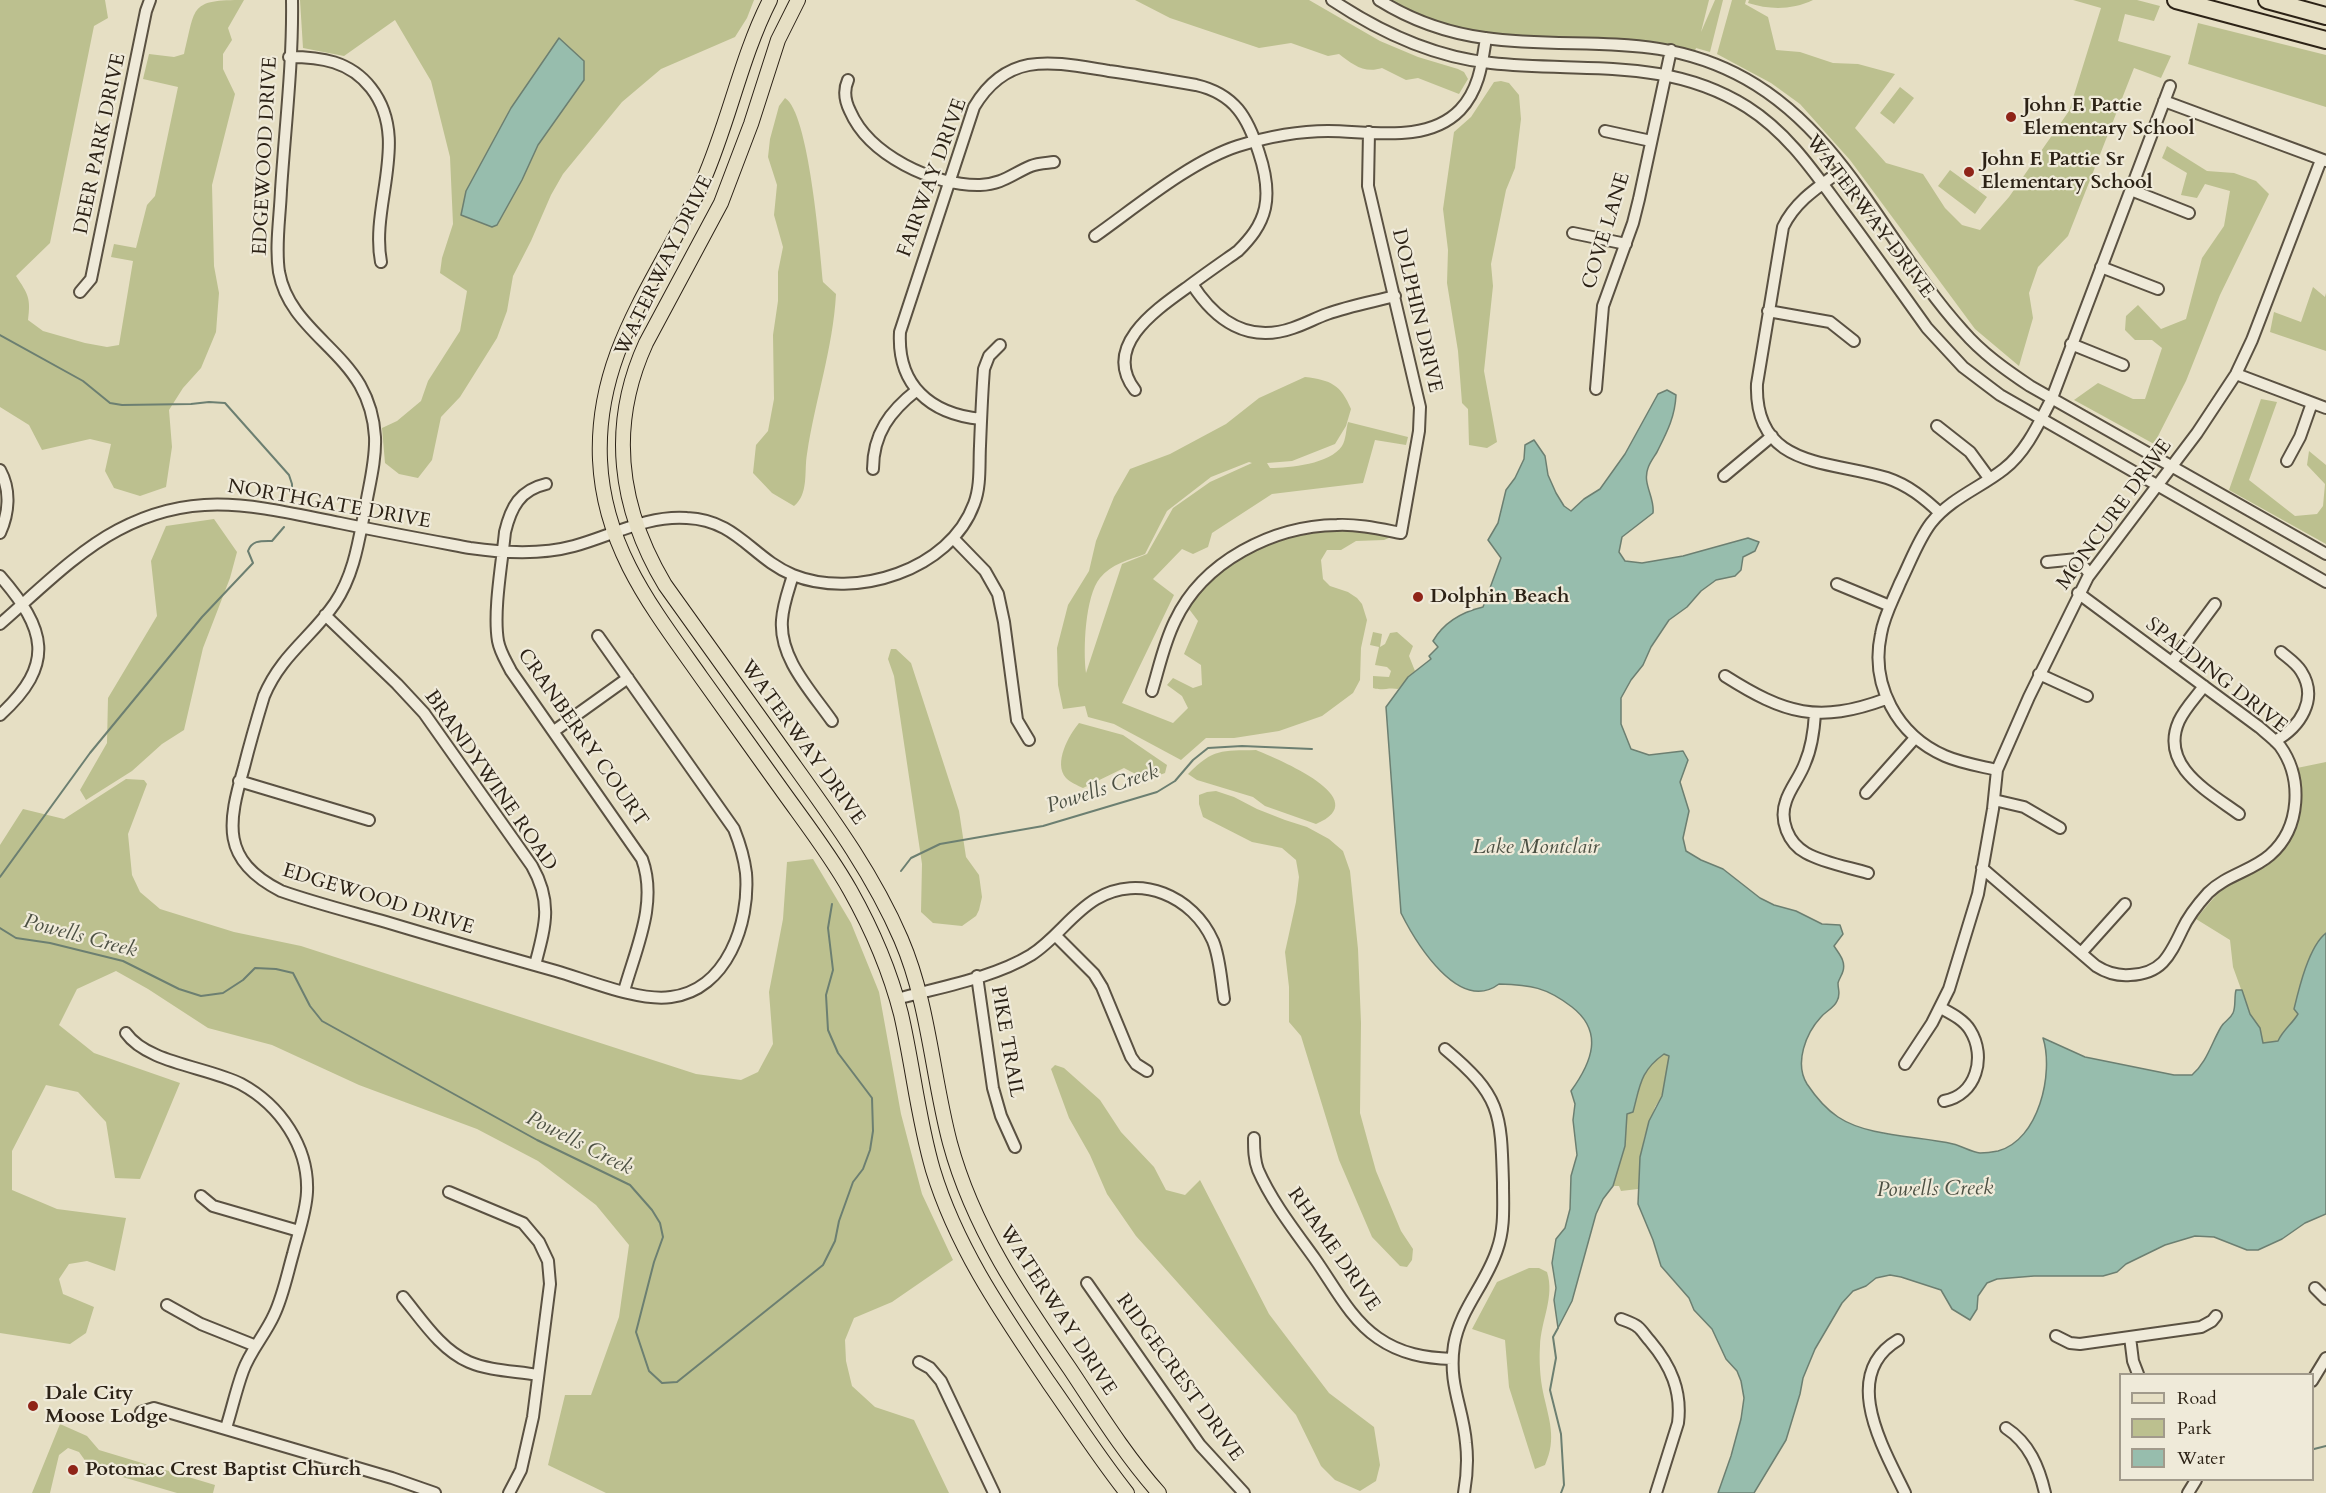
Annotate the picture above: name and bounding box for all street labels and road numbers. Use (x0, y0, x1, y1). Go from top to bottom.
street label: DEER PARK DRIVE (70, 51, 132, 237)
street label: EDGEWOOD DRIVE (249, 56, 283, 256)
street label: FAIRWAY DRIVE (893, 95, 973, 261)
street label: WATERWAY DRIVE (1800, 131, 1938, 303)
street label: COVE LANE (1578, 170, 1636, 292)
street label: WATERWAY DRIVE (611, 172, 719, 360)
street label: DOLPHIN DRIVE (1385, 227, 1447, 395)
street label: MONCURE DRIVE (2052, 435, 2178, 595)
street label: NORTHGATE DRIVE (225, 475, 433, 535)
street label: SPALDING DRIVE (2140, 613, 2292, 739)
street label: CRANBERRY COURT (511, 644, 653, 832)
street label: WATERWAY DRIVE (734, 656, 870, 830)
street label: BRANDYWINE ROAD (418, 686, 562, 876)
street label: EDGEWOOD DRIVE (279, 859, 477, 941)
street label: PIKE TRAIL (984, 984, 1028, 1100)
street label: RHAME DRIVE (1281, 1184, 1385, 1316)
street label: WATERWAY DRIVE (993, 1222, 1121, 1400)
street label: RIDGECREST DRIVE (1110, 1290, 1248, 1466)

